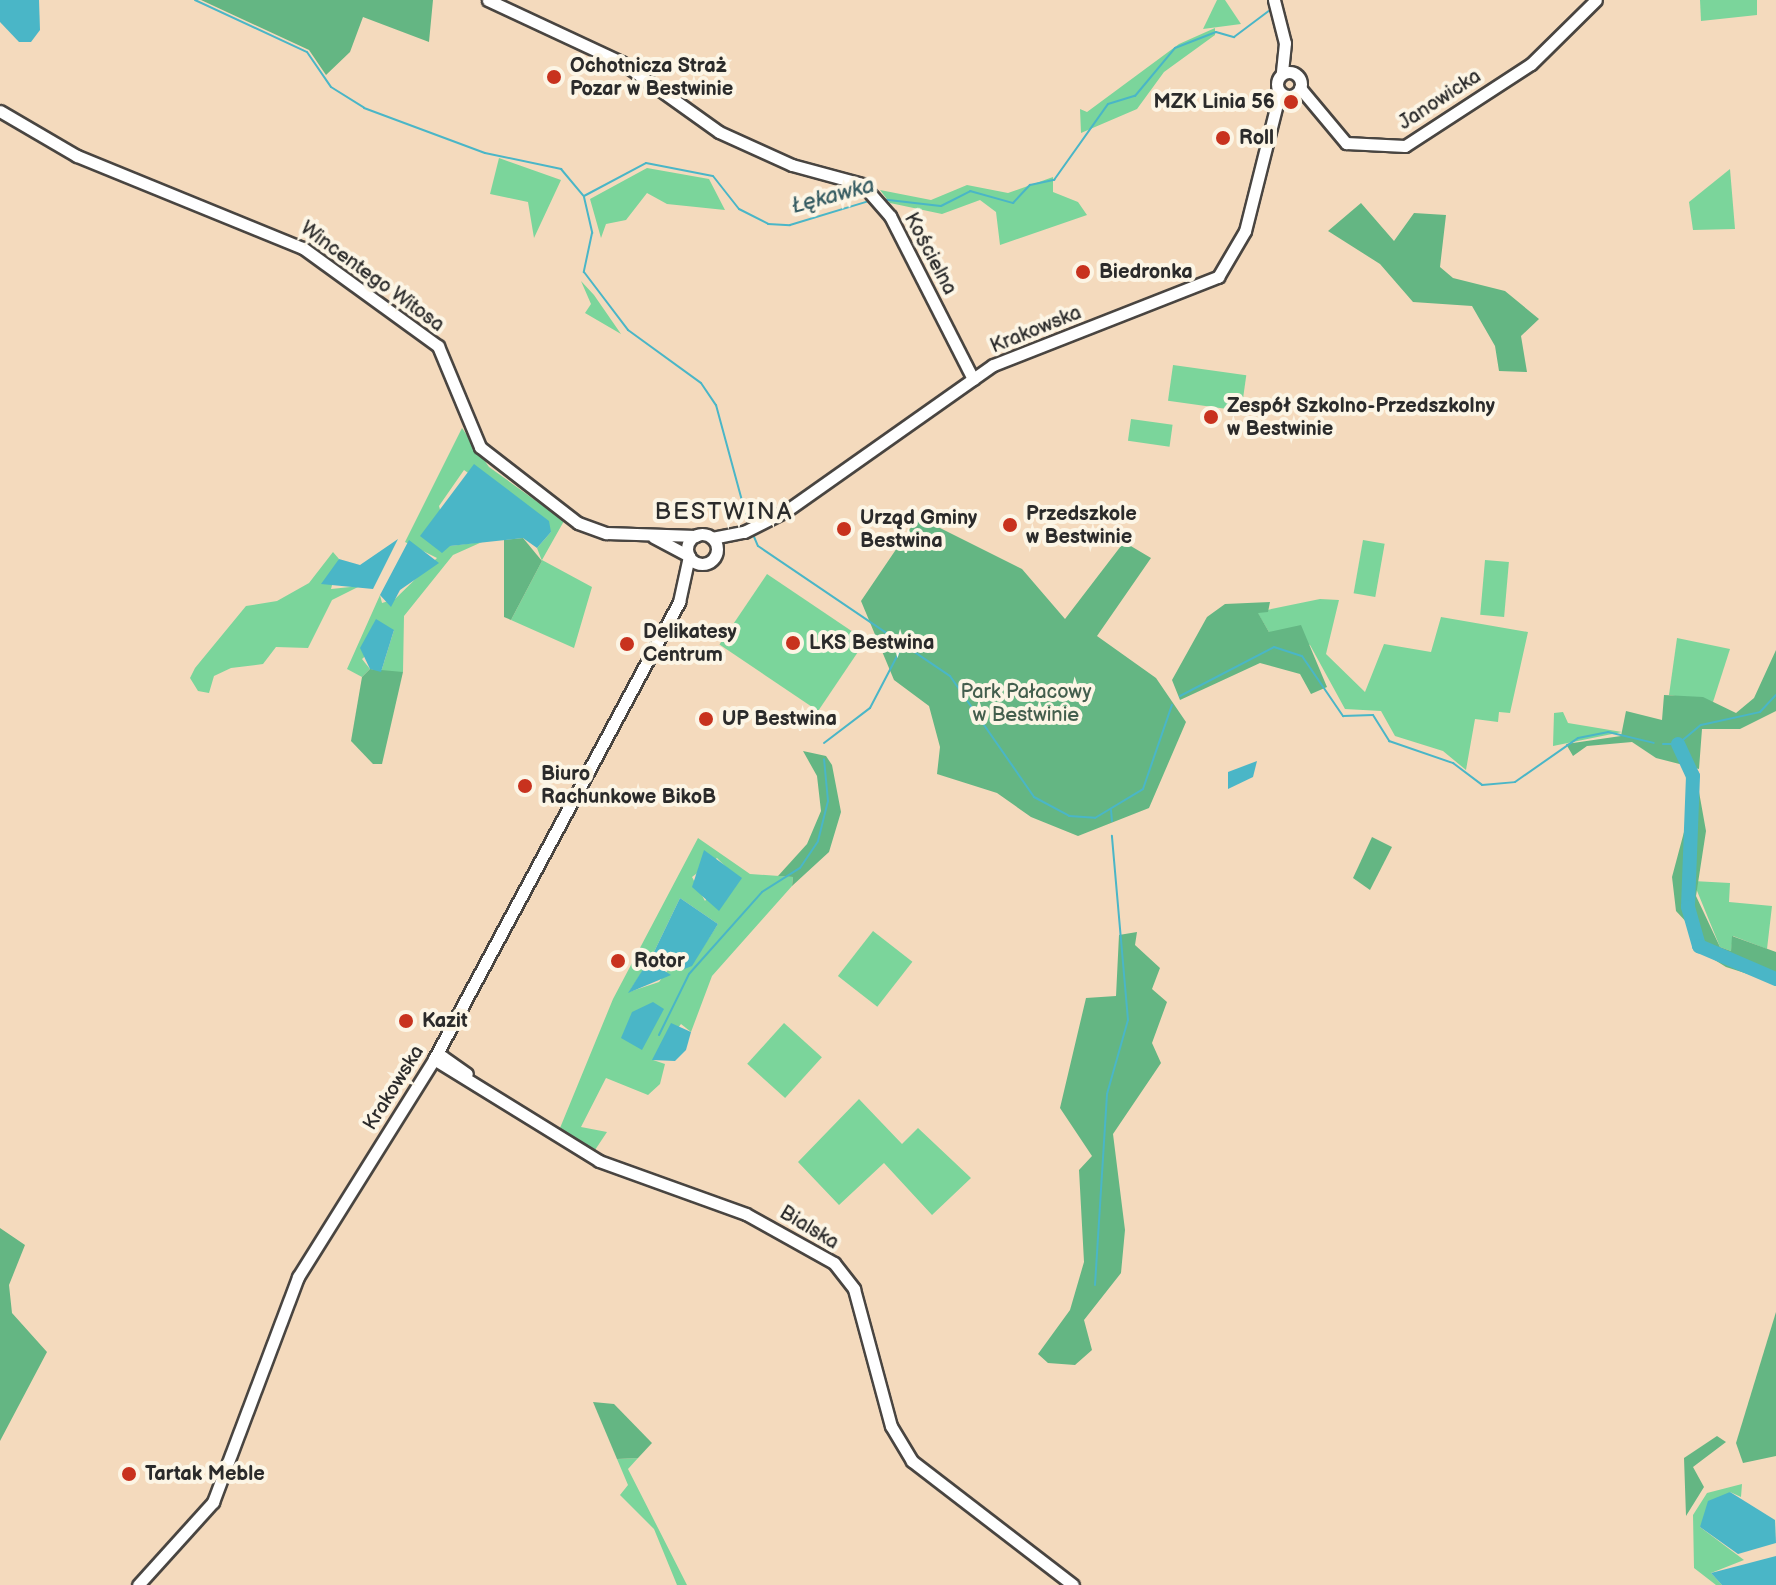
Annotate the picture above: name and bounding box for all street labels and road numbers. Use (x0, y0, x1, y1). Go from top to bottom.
street label: Janowicka (1394, 65, 1486, 135)
street label: Kościelna (898, 209, 962, 299)
street label: Wincentego Witosa (295, 216, 449, 338)
street label: Krakowska (987, 301, 1085, 359)
street label: Krakowska (358, 1041, 430, 1135)
street label: Bialska (775, 1201, 843, 1255)

